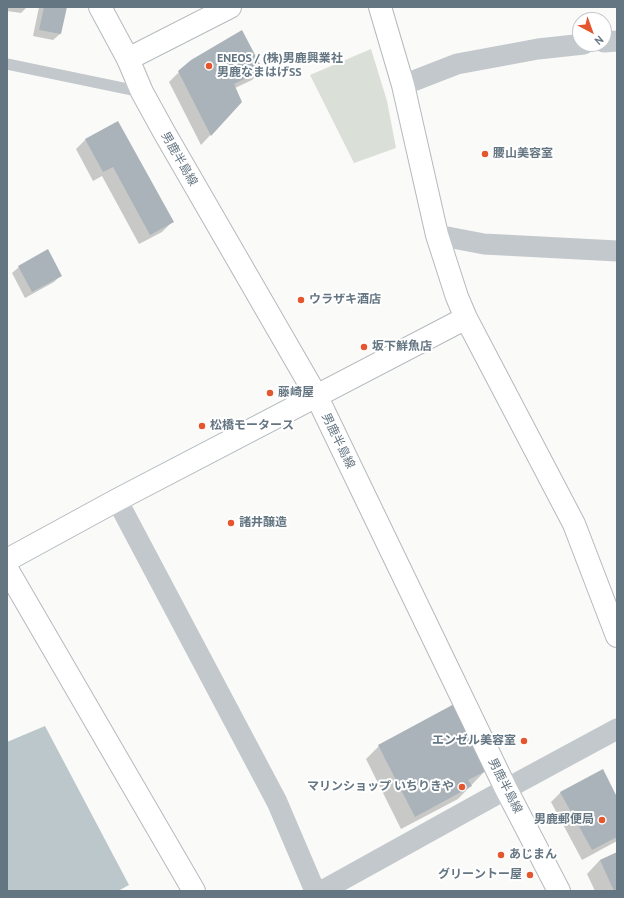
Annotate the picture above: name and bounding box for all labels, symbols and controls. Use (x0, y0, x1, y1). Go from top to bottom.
north arrow (572, 12, 612, 52)
text: N (592, 33, 607, 48)
place label: ENEOS / (株)男鹿興業社 男鹿なまはげSS (217, 52, 343, 80)
marker: ENEOS / (株)男鹿興業社 男鹿なまはげSS (204, 61, 214, 71)
street label: 男鹿半島線 (158, 129, 200, 189)
place label: 腰山美容室 (493, 147, 553, 161)
marker: 腰山美容室 (480, 149, 490, 159)
place label: ウラザキ酒店 (309, 293, 381, 307)
marker: ウラザキ酒店 (296, 295, 306, 305)
place label: 坂下鮮魚店 (372, 340, 432, 354)
marker: 坂下鮮魚店 (359, 342, 369, 352)
place label: 藤崎屋 (278, 386, 314, 400)
marker: 藤崎屋 (265, 388, 275, 398)
street label: 男鹿半島線 (318, 411, 358, 471)
place label: 松橋モータース (210, 419, 294, 433)
marker: 松橋モータース (197, 421, 207, 431)
place label: 諸井醸造 (239, 516, 287, 530)
marker: 諸井醸造 (226, 518, 236, 528)
place label: エンゼル美容室 (432, 734, 516, 748)
marker: エンゼル美容室 (519, 736, 529, 746)
street label: 男鹿半島線 (485, 756, 525, 816)
place label: マリンショップ いちりきや (307, 780, 454, 794)
marker: マリンショップ いちりきや (457, 782, 467, 792)
place label: 男鹿郵便局 (534, 813, 594, 827)
marker: 男鹿郵便局 (597, 815, 607, 825)
place label: あじまん (509, 848, 557, 862)
marker: あじまん (496, 850, 506, 860)
place label: グリーントー屋 (438, 868, 522, 882)
marker: グリーントー屋 (525, 870, 535, 880)

